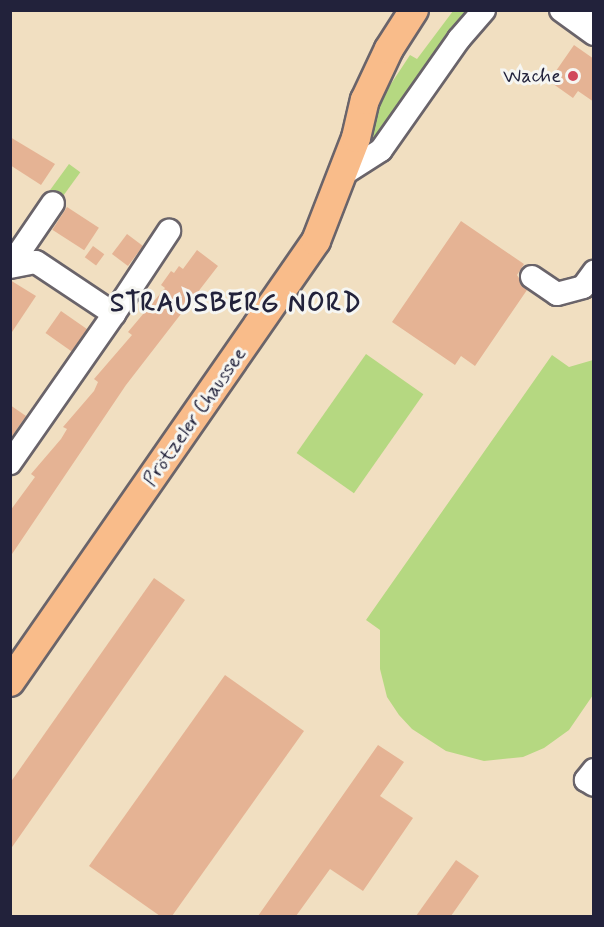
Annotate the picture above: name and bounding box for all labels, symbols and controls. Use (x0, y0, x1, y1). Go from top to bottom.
place label: Wache (503, 64, 561, 88)
marker: Wache (566, 69, 580, 83)
district label: STRAUSBERG NORD (105, 289, 367, 321)
street label: Prötzeler Chaussee (137, 342, 253, 492)

